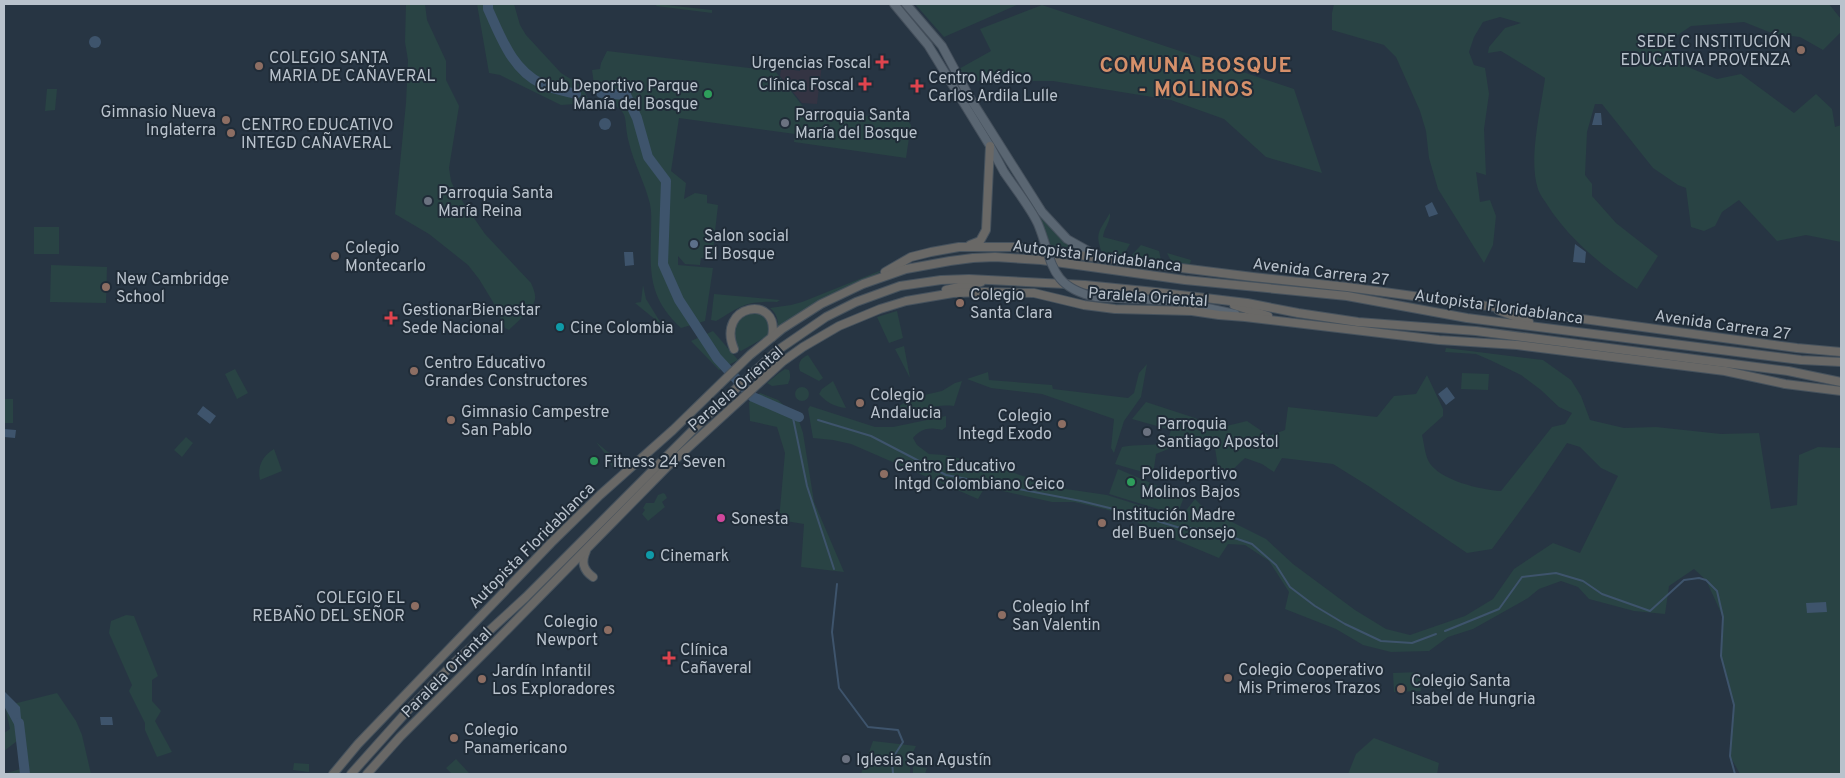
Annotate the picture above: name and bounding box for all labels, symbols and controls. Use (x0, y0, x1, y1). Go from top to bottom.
place label: SEDE C INSTITUCIÓN EDUCATIVA PROVENZA (1620, 31, 1791, 71)
marker: SEDE C INSTITUCIÓN EDUCATIVA PROVENZA (1795, 44, 1807, 56)
place label: COLEGIO SANTA MARIA DE CAÑAVERAL (269, 49, 435, 87)
district label: COMUNA BOSQUE - MOLINOS (1099, 53, 1293, 104)
place label: Urgencias Foscal (751, 54, 871, 74)
marker: Urgencias Foscal (875, 55, 889, 69)
marker: COLEGIO SANTA MARIA DE CAÑAVERAL (253, 60, 265, 72)
place label: Centro Médico Carlos Ardila Lulle (928, 69, 1058, 107)
place label: Clínica Foscal (758, 76, 854, 96)
place label: Club Deportivo Parque Manía del Bosque (536, 77, 698, 115)
marker: Clínica Foscal (858, 77, 872, 91)
marker: Centro Médico Carlos Ardila Lulle (910, 79, 924, 93)
marker: Club Deportivo Parque Manía del Bosque (702, 88, 714, 100)
place label: Gimnasio Nueva Inglaterra (101, 103, 216, 141)
place label: Parroquia Santa María del Bosque (795, 106, 917, 144)
marker: Gimnasio Nueva Inglaterra (220, 114, 232, 126)
place label: CENTRO EDUCATIVO INTEGD CAÑAVERAL (241, 116, 393, 154)
marker: Parroquia Santa María del Bosque (779, 117, 791, 129)
marker: CENTRO EDUCATIVO INTEGD CAÑAVERAL (225, 127, 237, 139)
place label: Parroquia Santa María Reina (438, 184, 553, 222)
marker: Parroquia Santa María Reina (422, 195, 434, 207)
place label: Salon social El Bosque (704, 227, 789, 265)
street label: Autopista Floridablanca (1011, 237, 1182, 277)
marker: Salon social El Bosque (688, 238, 700, 250)
place label: Colegio Montecarlo (345, 239, 426, 277)
marker: Colegio Montecarlo (329, 250, 341, 262)
street label: Avenida Carrera 27 (1252, 255, 1390, 291)
place label: New Cambridge School (116, 270, 229, 308)
marker: New Cambridge School (100, 281, 112, 293)
street label: Paralela Oriental (1087, 284, 1208, 312)
place label: Colegio Santa Clara (970, 286, 1053, 324)
street label: Autopista Floridablanca (1413, 286, 1584, 330)
marker: Colegio Santa Clara (954, 297, 966, 309)
place label: GestionarBienestar Sede Nacional (402, 301, 540, 339)
street label: Avenida Carrera 27 (1654, 307, 1792, 345)
marker: GestionarBienestar Sede Nacional (384, 311, 398, 325)
place label: Cine Colombia (570, 319, 673, 339)
marker: Cine Colombia (554, 321, 566, 333)
street label: Paralela Oriental (685, 343, 788, 436)
place label: Centro Educativo Grandes Constructores (424, 354, 588, 392)
marker: Centro Educativo Grandes Constructores (408, 365, 420, 377)
place label: Colegio Andalucia (870, 386, 941, 424)
marker: Colegio Andalucia (854, 397, 866, 409)
place label: Gimnasio Campestre San Pablo (461, 403, 609, 441)
place label: Colegio Integd Exodo (958, 407, 1052, 445)
marker: Gimnasio Campestre San Pablo (445, 414, 457, 426)
place label: Parroquia Santiago Apostol (1157, 415, 1279, 453)
marker: Colegio Integd Exodo (1056, 418, 1068, 430)
marker: Parroquia Santiago Apostol (1141, 426, 1153, 438)
place label: Fitness 24 Seven (604, 453, 726, 473)
marker: Fitness 24 Seven (588, 455, 600, 467)
place label: Centro Educativo Intgd Colombiano Ceico (894, 457, 1065, 495)
place label: Polideportivo Molinos Bajos (1141, 465, 1240, 503)
marker: Centro Educativo Intgd Colombiano Ceico (878, 468, 890, 480)
marker: Polideportivo Molinos Bajos (1125, 476, 1137, 488)
street label: Autopista Floridablanca (465, 479, 600, 614)
place label: Institución Madre del Buen Consejo (1112, 506, 1236, 544)
place label: Sonesta (731, 510, 789, 530)
marker: Sonesta (715, 512, 727, 524)
marker: Institución Madre del Buen Consejo (1096, 517, 1108, 529)
place label: Cinemark (660, 547, 729, 567)
marker: Cinemark (644, 549, 656, 561)
place label: COLEGIO EL REBAÑO DEL SEÑOR (252, 589, 405, 627)
place label: Colegio Inf San Valentin (1012, 598, 1101, 636)
marker: COLEGIO EL REBAÑO DEL SEÑOR (409, 600, 421, 612)
marker: Colegio Inf San Valentin (996, 609, 1008, 621)
place label: Colegio Newport (536, 613, 598, 651)
street label: Paralela Oriental (398, 624, 497, 723)
marker: Colegio Newport (602, 624, 614, 636)
place label: Clínica Cañaveral (680, 641, 752, 679)
marker: Clínica Cañaveral (662, 651, 676, 665)
place label: Colegio Cooperativo Mis Primeros Trazos (1238, 661, 1384, 699)
place label: Jardín Infantil Los Exploradores (492, 662, 615, 700)
marker: Colegio Cooperativo Mis Primeros Trazos (1222, 672, 1234, 684)
place label: Colegio Santa Isabel de Hungria (1411, 672, 1535, 710)
marker: Jardín Infantil Los Exploradores (476, 673, 488, 685)
marker: Colegio Santa Isabel de Hungria (1395, 683, 1407, 695)
place label: Colegio Panamericano (464, 721, 568, 759)
marker: Colegio Panamericano (448, 732, 460, 744)
place label: Iglesia San Agustín (856, 751, 991, 771)
marker: Iglesia San Agustín (840, 753, 852, 765)

